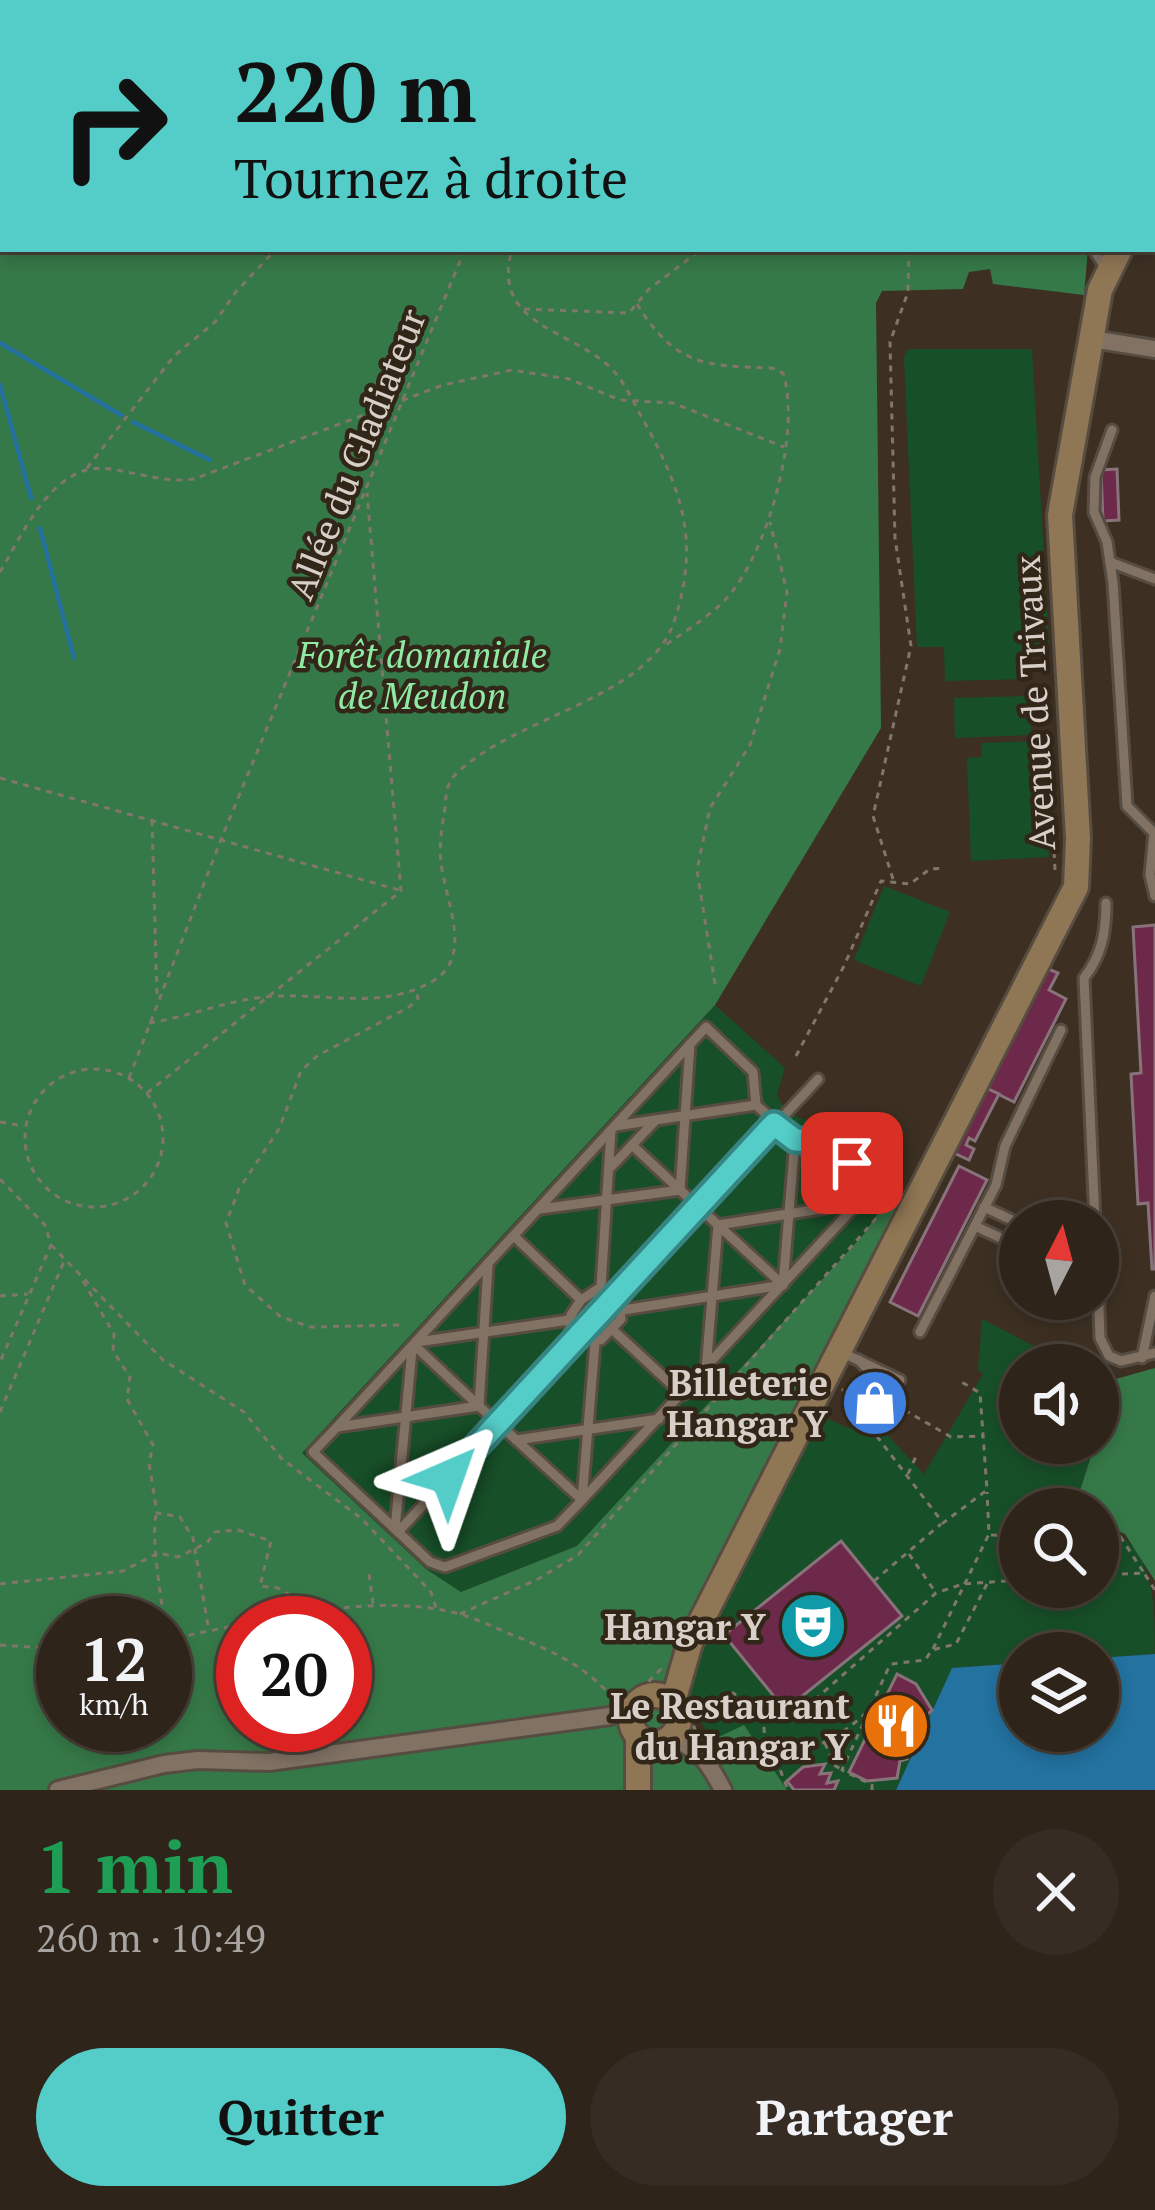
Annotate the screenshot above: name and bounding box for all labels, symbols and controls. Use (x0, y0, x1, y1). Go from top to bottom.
text: 220 m (234, 35, 477, 146)
icon: right (36, 48, 192, 204)
text: Tournez à droite (234, 142, 628, 213)
street label: Allée du Gladiateur (276, 302, 436, 606)
street label: Avenue de Trivaux (1003, 554, 1065, 852)
park label: Forêt domaniale de Meudon (296, 631, 547, 719)
pin (801, 1112, 903, 1214)
icon: arrive (819, 1130, 885, 1196)
north arrow (999, 1200, 1119, 1320)
map controls (999, 1200, 1119, 1752)
button: sound (999, 1344, 1119, 1464)
place label: Billeterie Hangar Y (666, 1359, 829, 1447)
shop icon: Billeterie Hangar Y (840, 1368, 910, 1438)
position arrow (385, 1414, 511, 1540)
button: search (999, 1488, 1119, 1608)
theatre icon: Hangar Y (778, 1591, 848, 1661)
speed limit sign: 20 (216, 1596, 372, 1752)
place label: Hangar Y (604, 1603, 767, 1650)
text: 12 (80, 1619, 148, 1698)
button: layers (999, 1632, 1119, 1752)
place label: Le Restaurant du Hangar Y (610, 1682, 851, 1770)
text: km/h (79, 1684, 149, 1724)
restaurant icon: Le Restaurant du Hangar Y (861, 1691, 931, 1761)
text: 1 min (36, 1818, 233, 1914)
button: close (993, 1829, 1119, 1955)
text: 260 m · 10:49 (36, 1911, 266, 1963)
button: Quitter (36, 2048, 566, 2186)
button: Partager (590, 2048, 1119, 2186)

